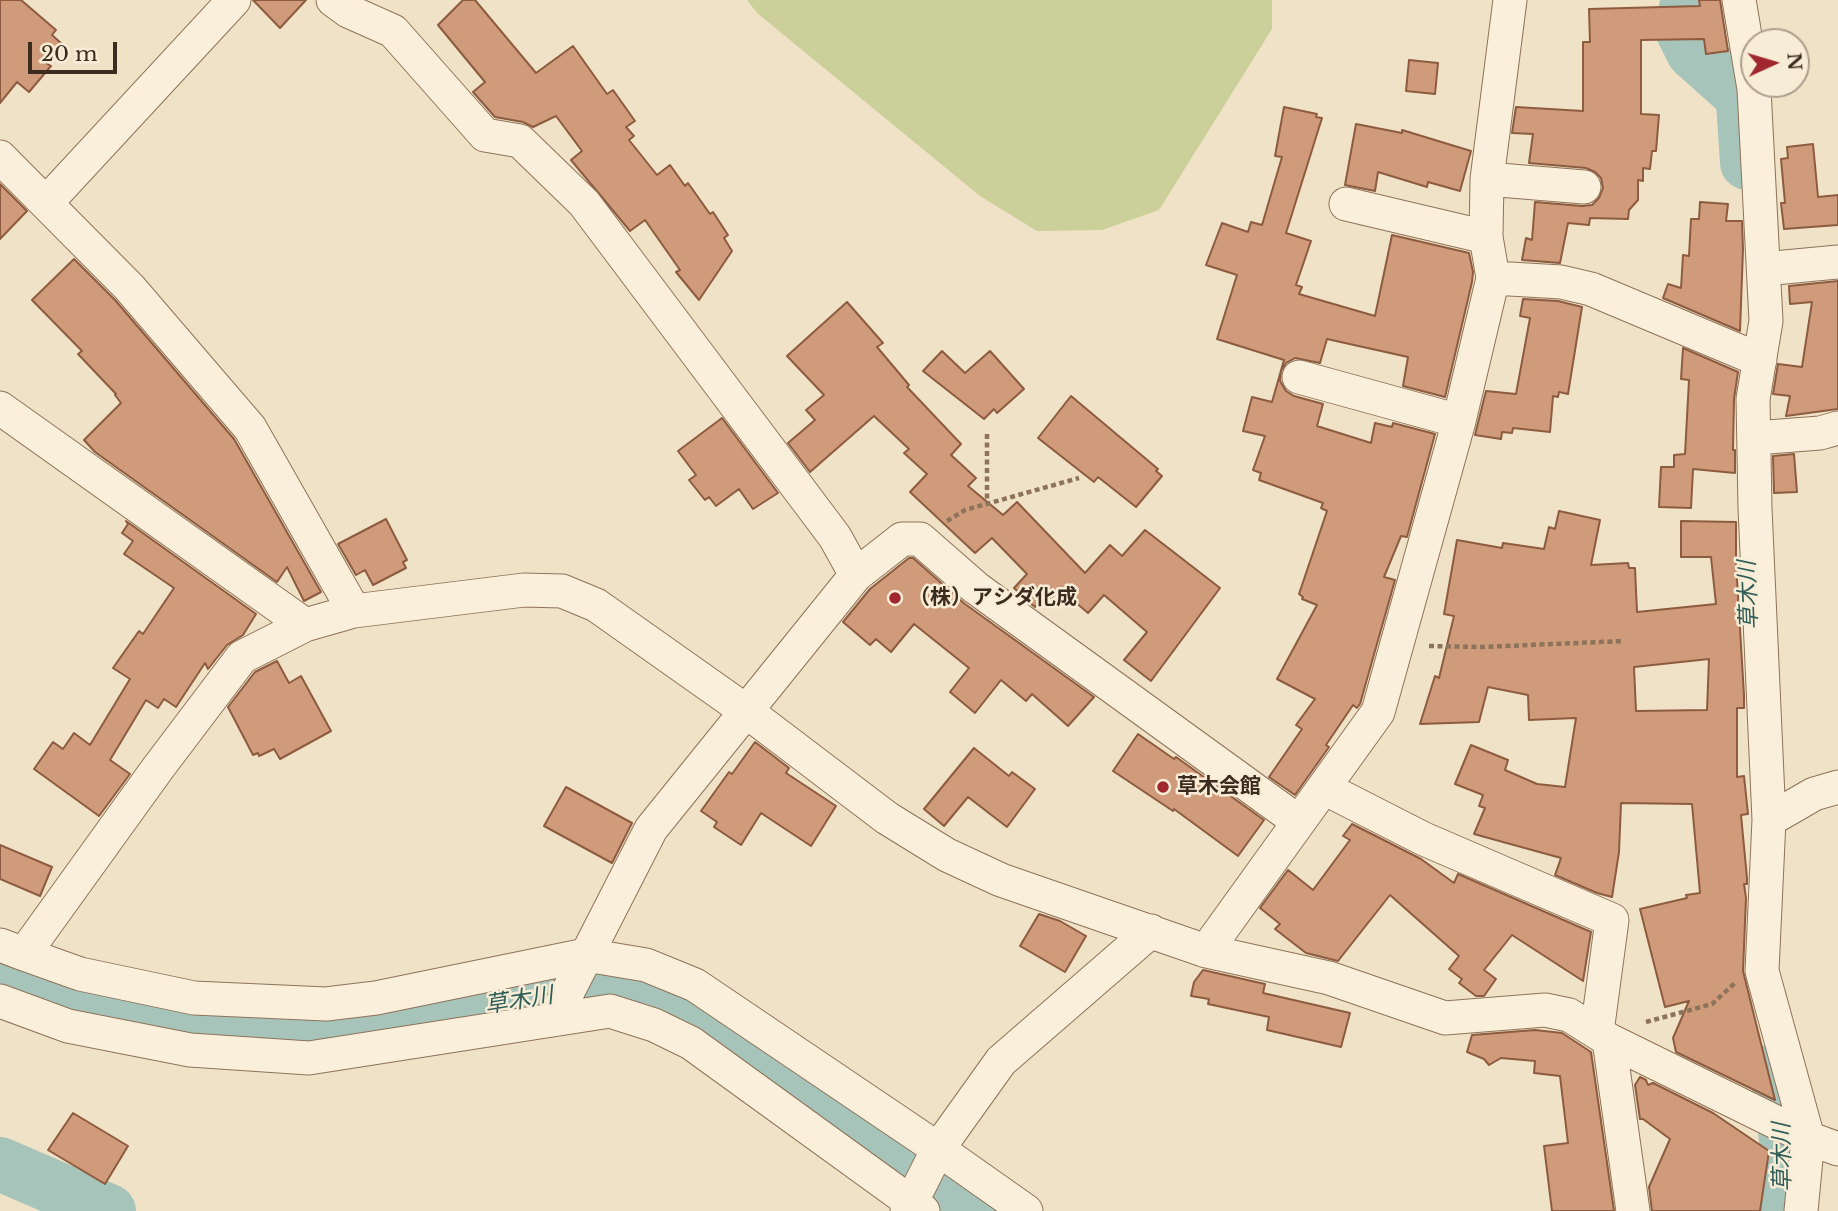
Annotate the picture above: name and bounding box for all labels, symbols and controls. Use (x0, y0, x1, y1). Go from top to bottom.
scale bar (32, 28, 121, 72)
north arrow (1740, 28, 1810, 98)
text: 20 m (41, 41, 98, 67)
text: N (1782, 52, 1807, 71)
water label: 草木川 (1734, 560, 1764, 630)
place label: （株）アシダ化成 (909, 585, 1077, 611)
marker: （株）アシダ化成 (887, 590, 903, 606)
place label: 草木会館 (1177, 774, 1261, 800)
marker: 草木会館 (1155, 779, 1171, 795)
water label: 草木川 (483, 982, 555, 1020)
water label: 草木川 (1769, 1122, 1797, 1192)

